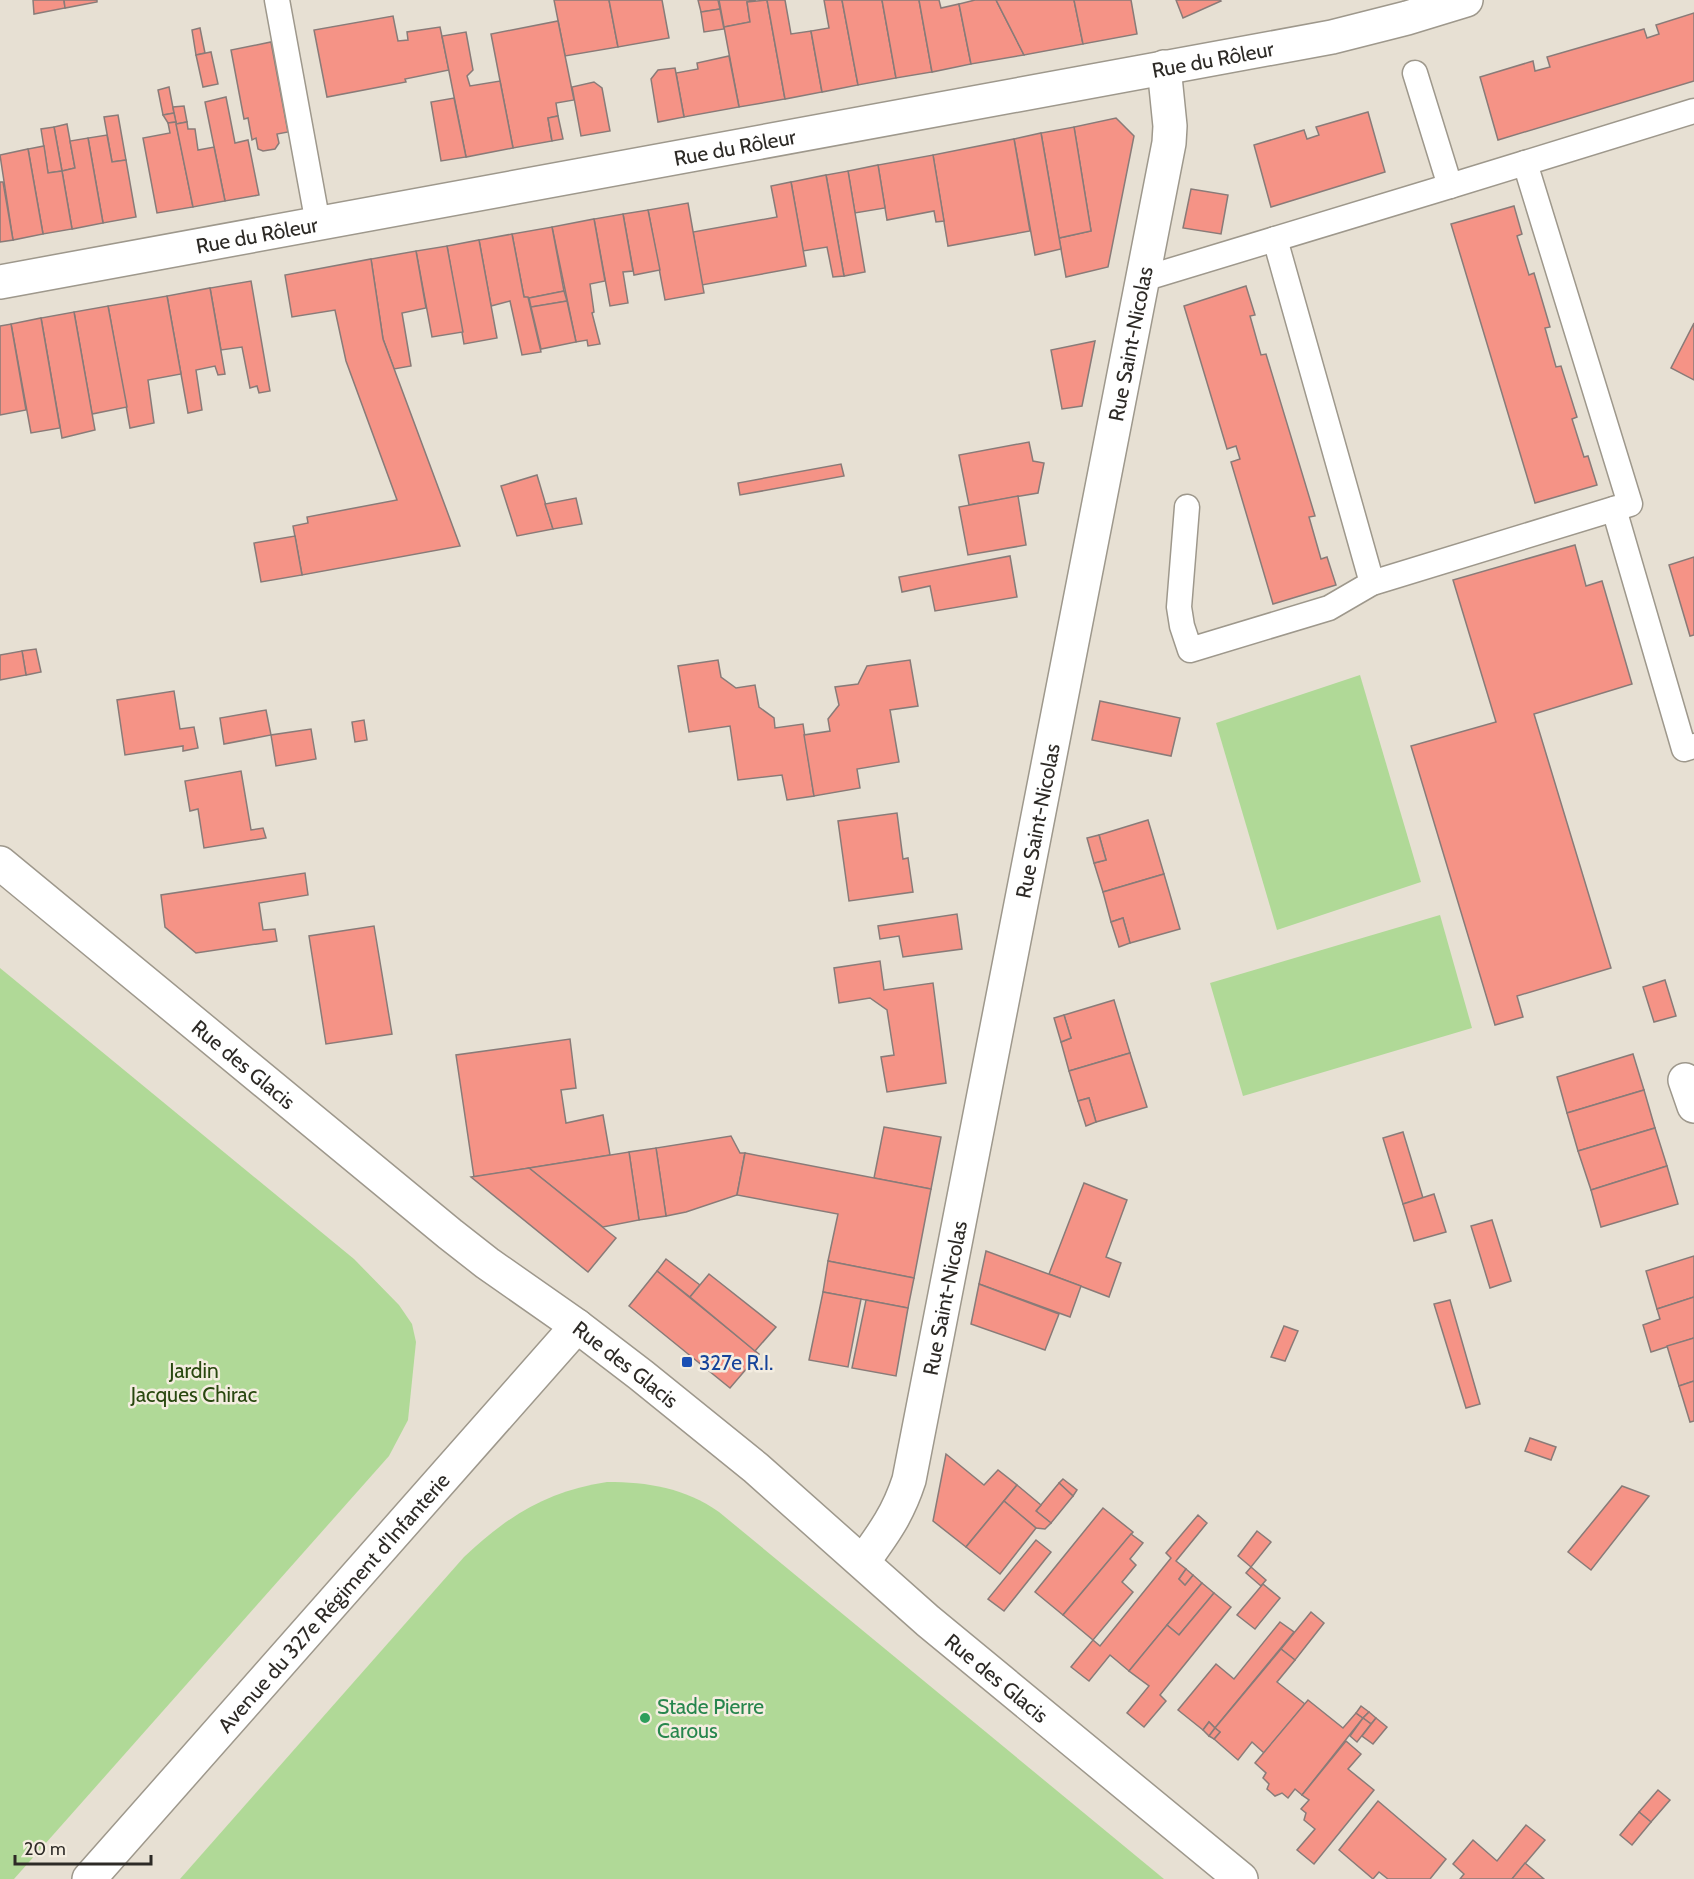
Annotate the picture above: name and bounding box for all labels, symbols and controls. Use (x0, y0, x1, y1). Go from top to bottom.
street label: Rue du Rôleur (1150, 35, 1276, 82)
street label: Rue du Rôleur (672, 123, 798, 170)
street label: Rue du Rôleur (194, 211, 320, 258)
street label: Rue Saint-Nicolas (1103, 264, 1157, 423)
street label: Rue Saint-Nicolas (1010, 741, 1065, 900)
street label: Rue des Glacis (187, 1014, 301, 1114)
street label: Rue Saint-Nicolas (917, 1218, 972, 1377)
street label: Rue des Glacis (568, 1315, 684, 1413)
place label: 327e R.I. (699, 1350, 773, 1375)
marker: 327e R.I. (680, 1355, 694, 1369)
park label: Jardin Jacques Chirac (130, 1358, 257, 1407)
street label: Avenue du 327e Régiment d'Infanterie (212, 1467, 454, 1737)
street label: Rue des Glacis (940, 1628, 1054, 1728)
place label: Stade Pierre Carous (657, 1694, 764, 1743)
marker: Stade Pierre Carous (638, 1711, 652, 1725)
scale bar (15, 1828, 152, 1866)
text: 20 m (24, 1838, 66, 1860)

